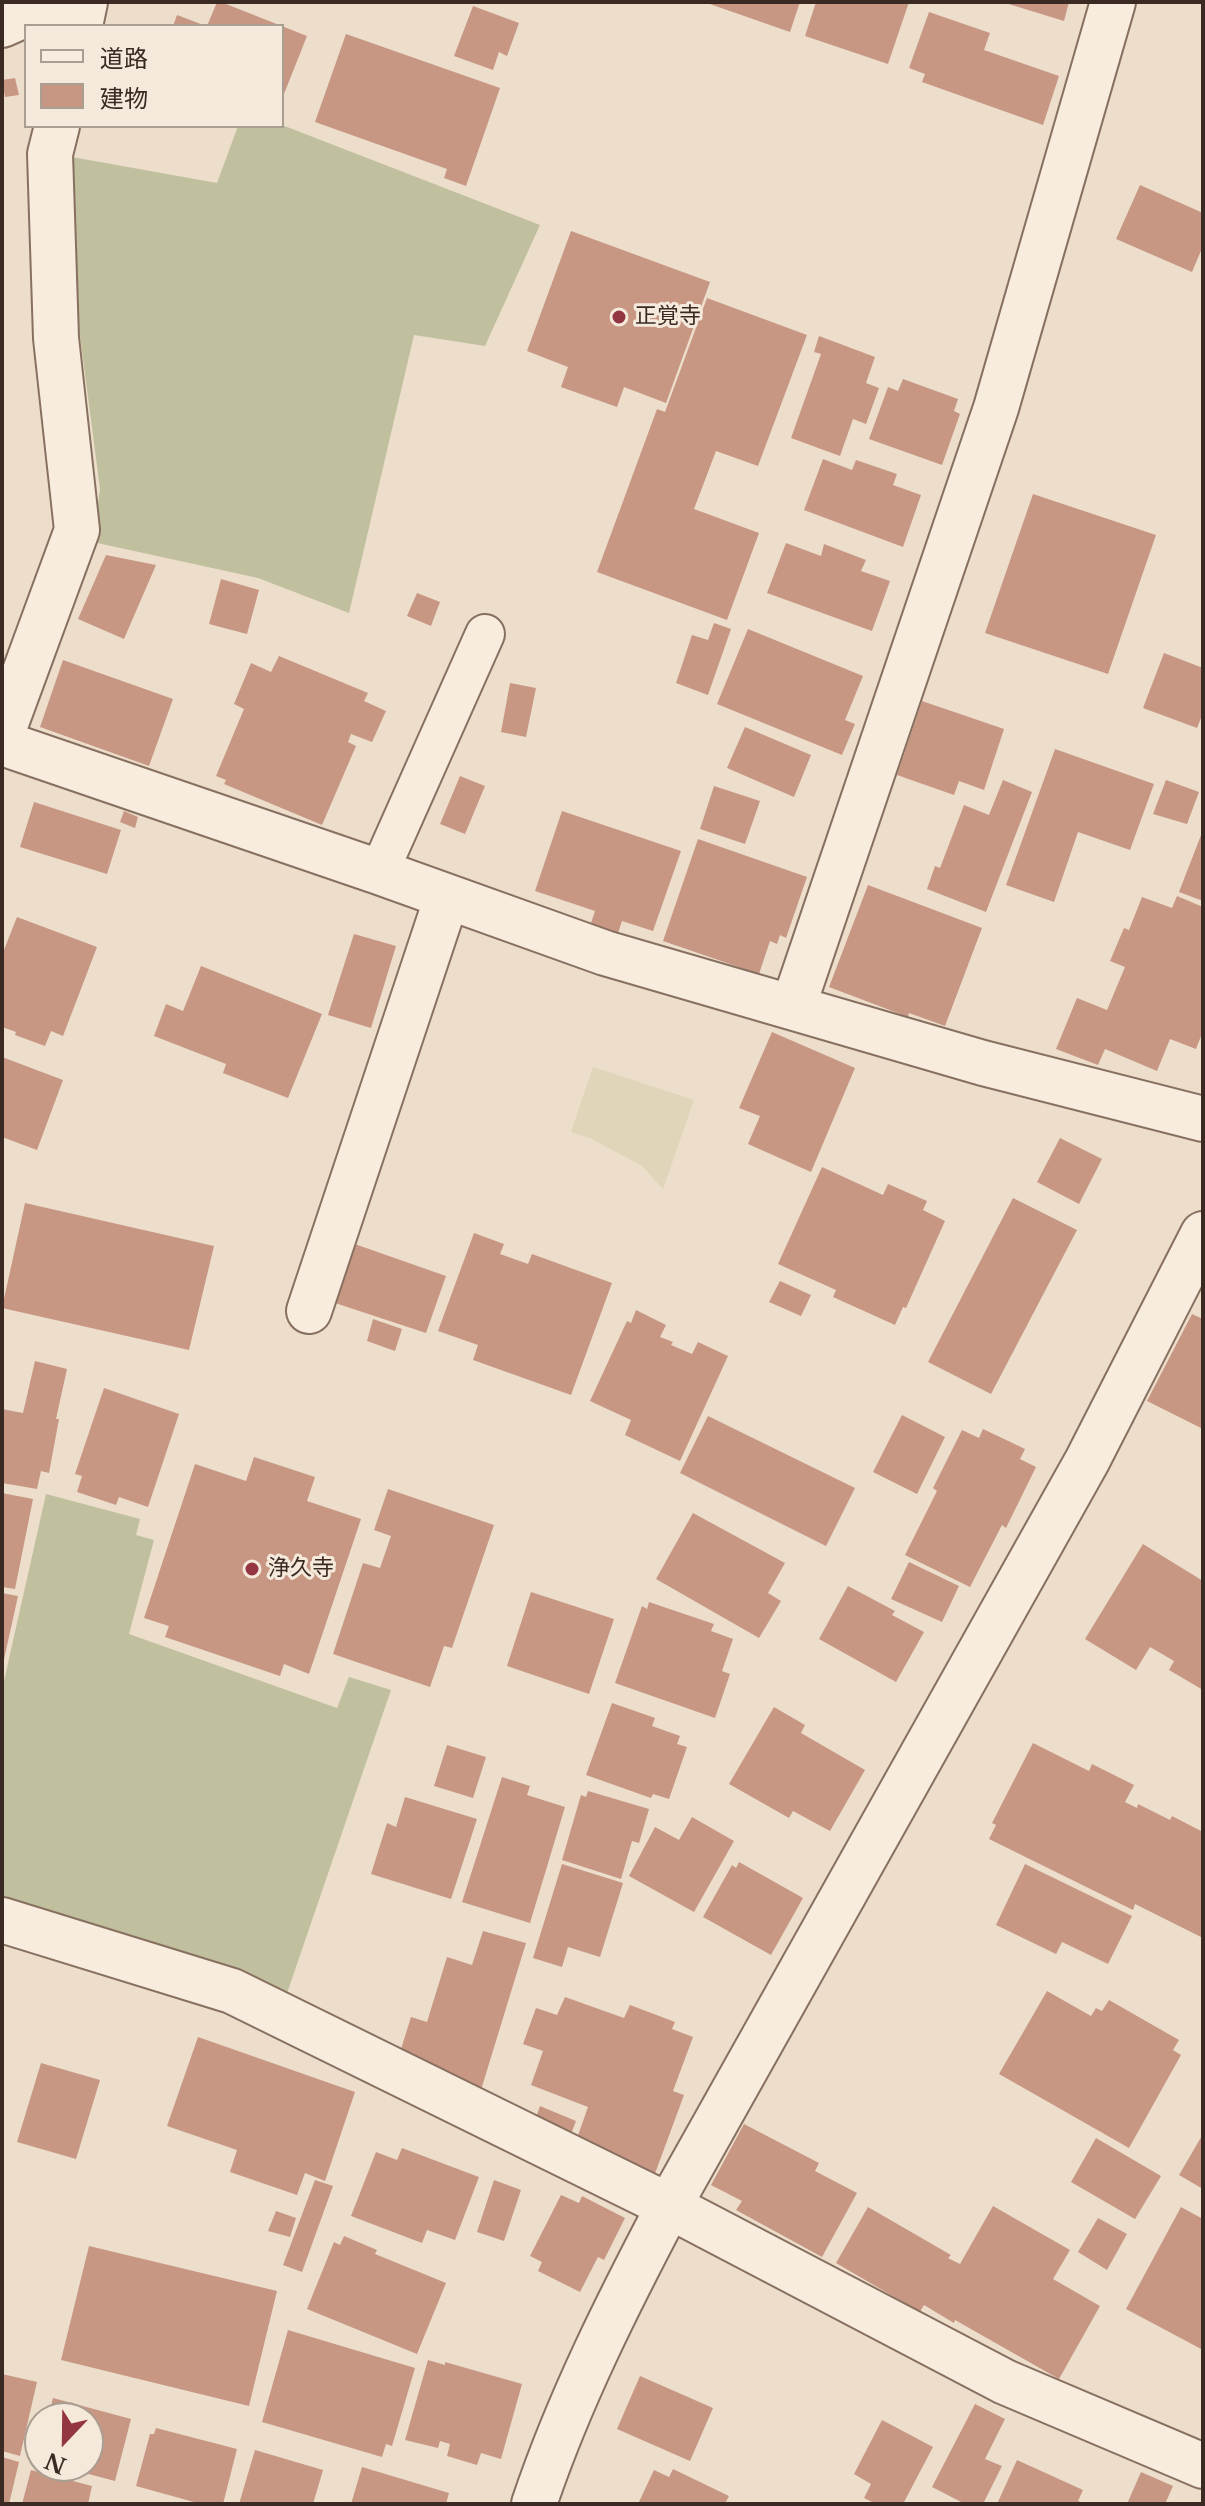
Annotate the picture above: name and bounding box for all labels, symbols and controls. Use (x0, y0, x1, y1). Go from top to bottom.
legend (24, 24, 284, 128)
text: 道路 (100, 44, 148, 73)
text: 建物 (100, 84, 148, 113)
place label: 正覚寺 (635, 304, 701, 330)
marker: 正覚寺 (610, 308, 628, 326)
place label: 浄久寺 (268, 1556, 334, 1582)
marker: 浄久寺 (243, 1560, 261, 1578)
north arrow (24, 2402, 104, 2482)
text: N (41, 2446, 70, 2479)

